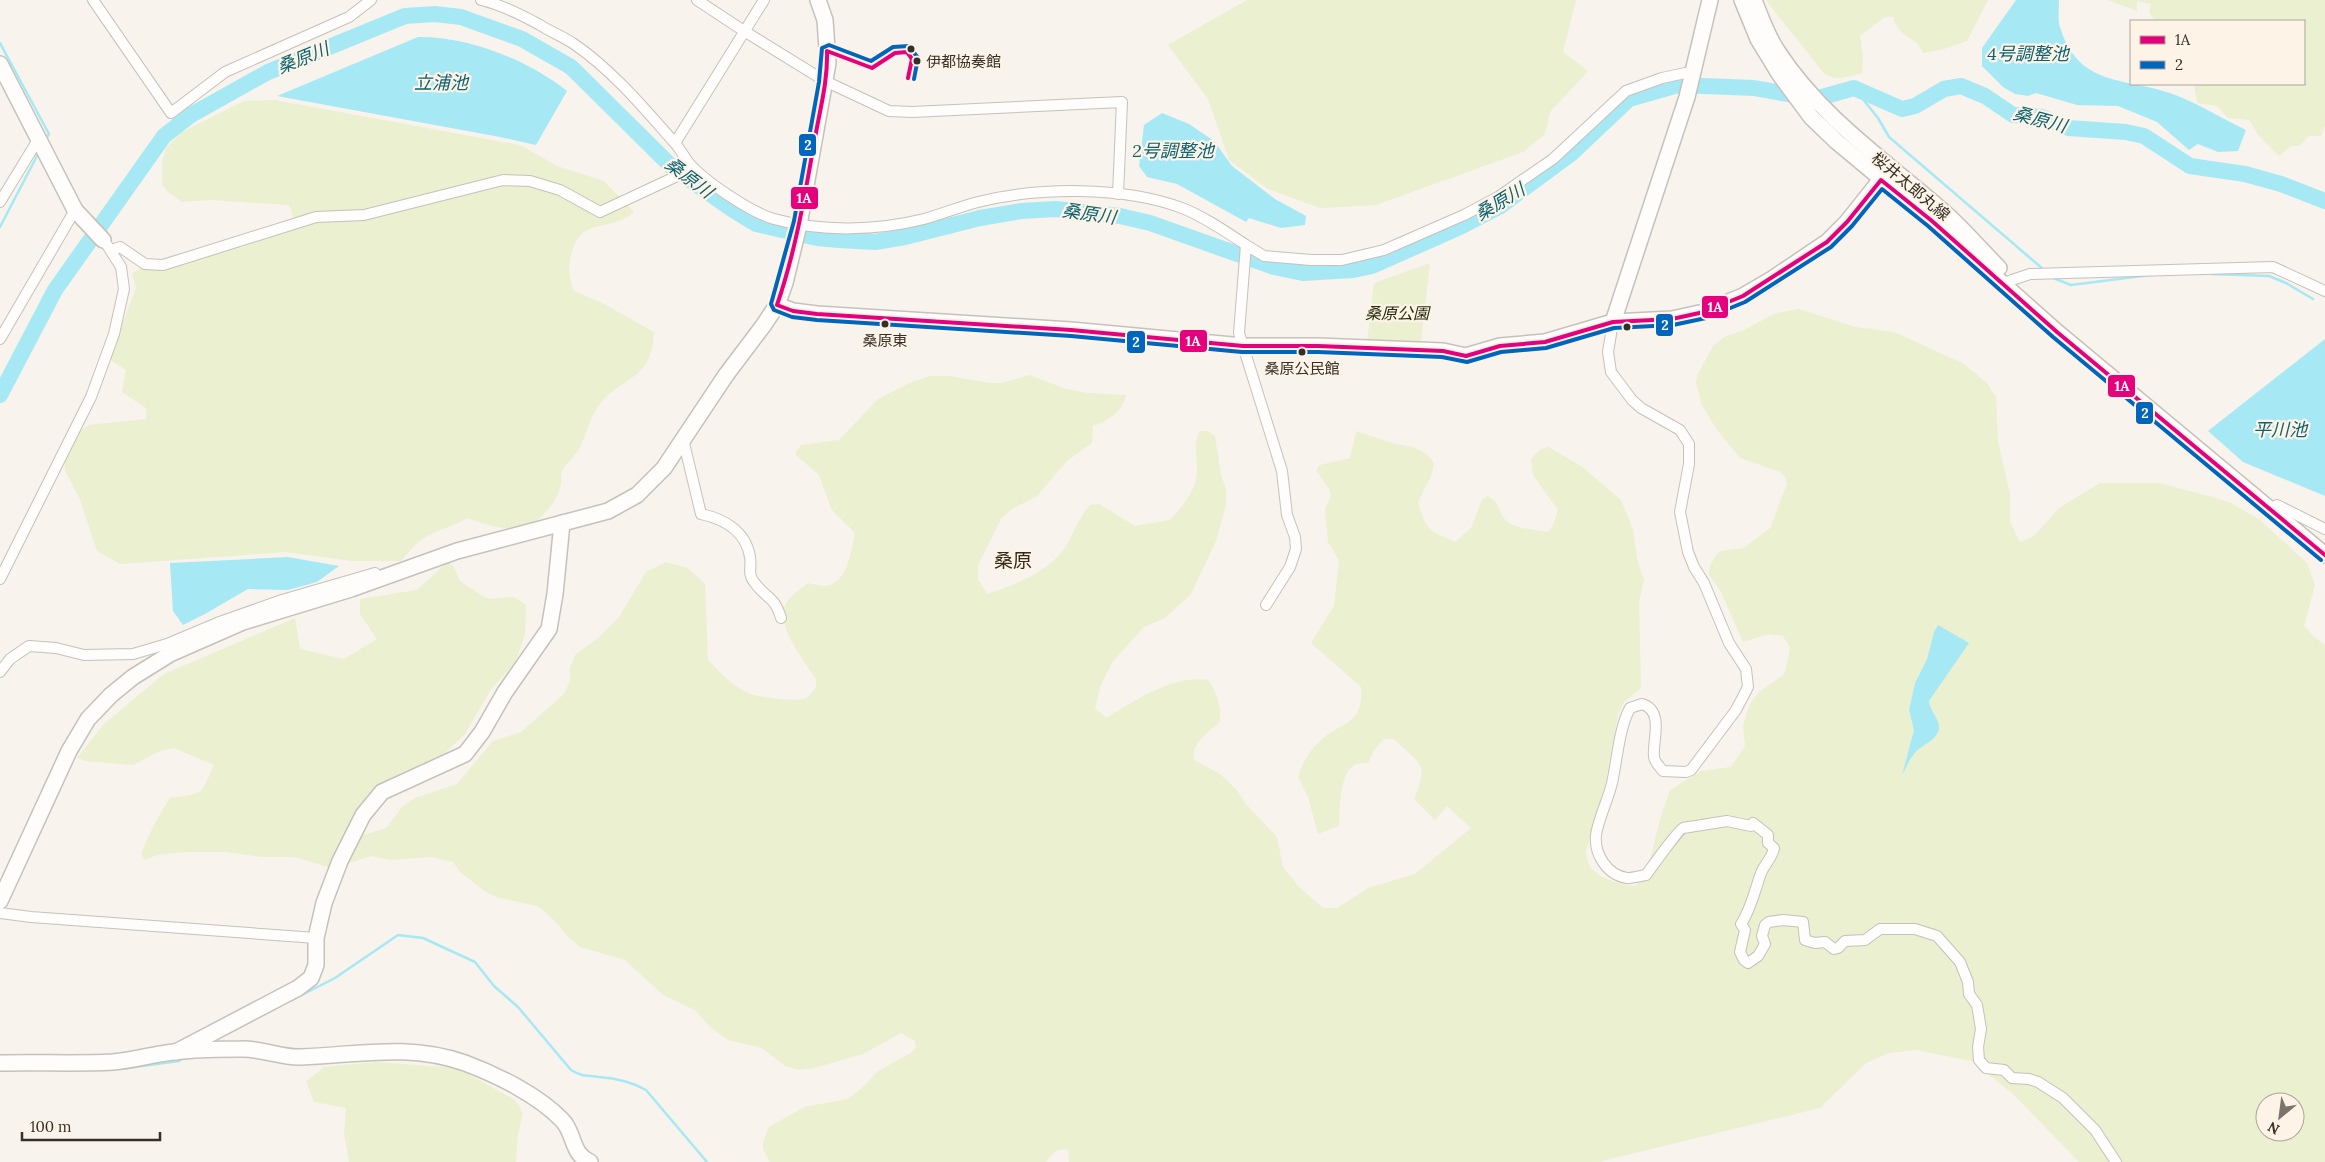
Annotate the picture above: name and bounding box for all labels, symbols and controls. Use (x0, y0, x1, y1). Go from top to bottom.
legend (2130, 20, 2305, 85)
text: 1A (2175, 30, 2191, 49)
water label: 桑原川 (273, 36, 334, 78)
water label: 4号調整池 (1987, 42, 2071, 65)
unlabelled marker (906, 44, 916, 54)
place label: 伊都協奏館 (926, 52, 1001, 71)
text: 2 (2175, 55, 2183, 74)
marker: 伊都協奏館 (912, 56, 922, 66)
water label: 立浦池 (414, 71, 470, 94)
water label: 桑原川 (2011, 101, 2071, 138)
line badge: 2 (798, 133, 817, 157)
text: 2 (804, 136, 812, 154)
water label: 2号調整池 (1132, 139, 1216, 162)
street label: 桜井太郎丸線 (1868, 147, 1954, 225)
water label: 桑原川 (661, 152, 719, 204)
water label: 桑原川 (1471, 177, 1531, 225)
line badge: 1A (790, 186, 819, 210)
text: 1A (796, 189, 812, 207)
water label: 桑原川 (1061, 198, 1119, 229)
line badge: 1A (1701, 295, 1729, 319)
text: 1A (1707, 298, 1723, 316)
park label: 桑原公園 (1365, 303, 1431, 323)
line badge: 2 (1655, 313, 1674, 337)
text: 2 (1661, 316, 1669, 334)
marker: 桑原東 (880, 319, 890, 329)
unlabelled marker (1622, 322, 1632, 332)
line badge: 1A (1179, 329, 1208, 353)
line badge: 2 (1126, 330, 1146, 354)
place label: 桑原東 (862, 331, 908, 350)
text: 1A (1185, 332, 1201, 350)
text: 2 (1132, 333, 1140, 351)
marker: 桑原公民館 (1297, 347, 1307, 357)
place label: 桑原公民館 (1264, 359, 1340, 378)
line badge: 1A (2107, 374, 2136, 398)
text: 1A (2114, 377, 2130, 395)
line badge: 2 (2135, 401, 2154, 425)
text: 2 (2141, 404, 2149, 422)
water label: 平川池 (2253, 418, 2309, 441)
district label: 桑原 (994, 548, 1032, 572)
north arrow (2255, 1092, 2305, 1142)
scale bar (22, 1110, 160, 1142)
text: 100 m (30, 1117, 71, 1136)
text: N (2264, 1118, 2283, 1139)

